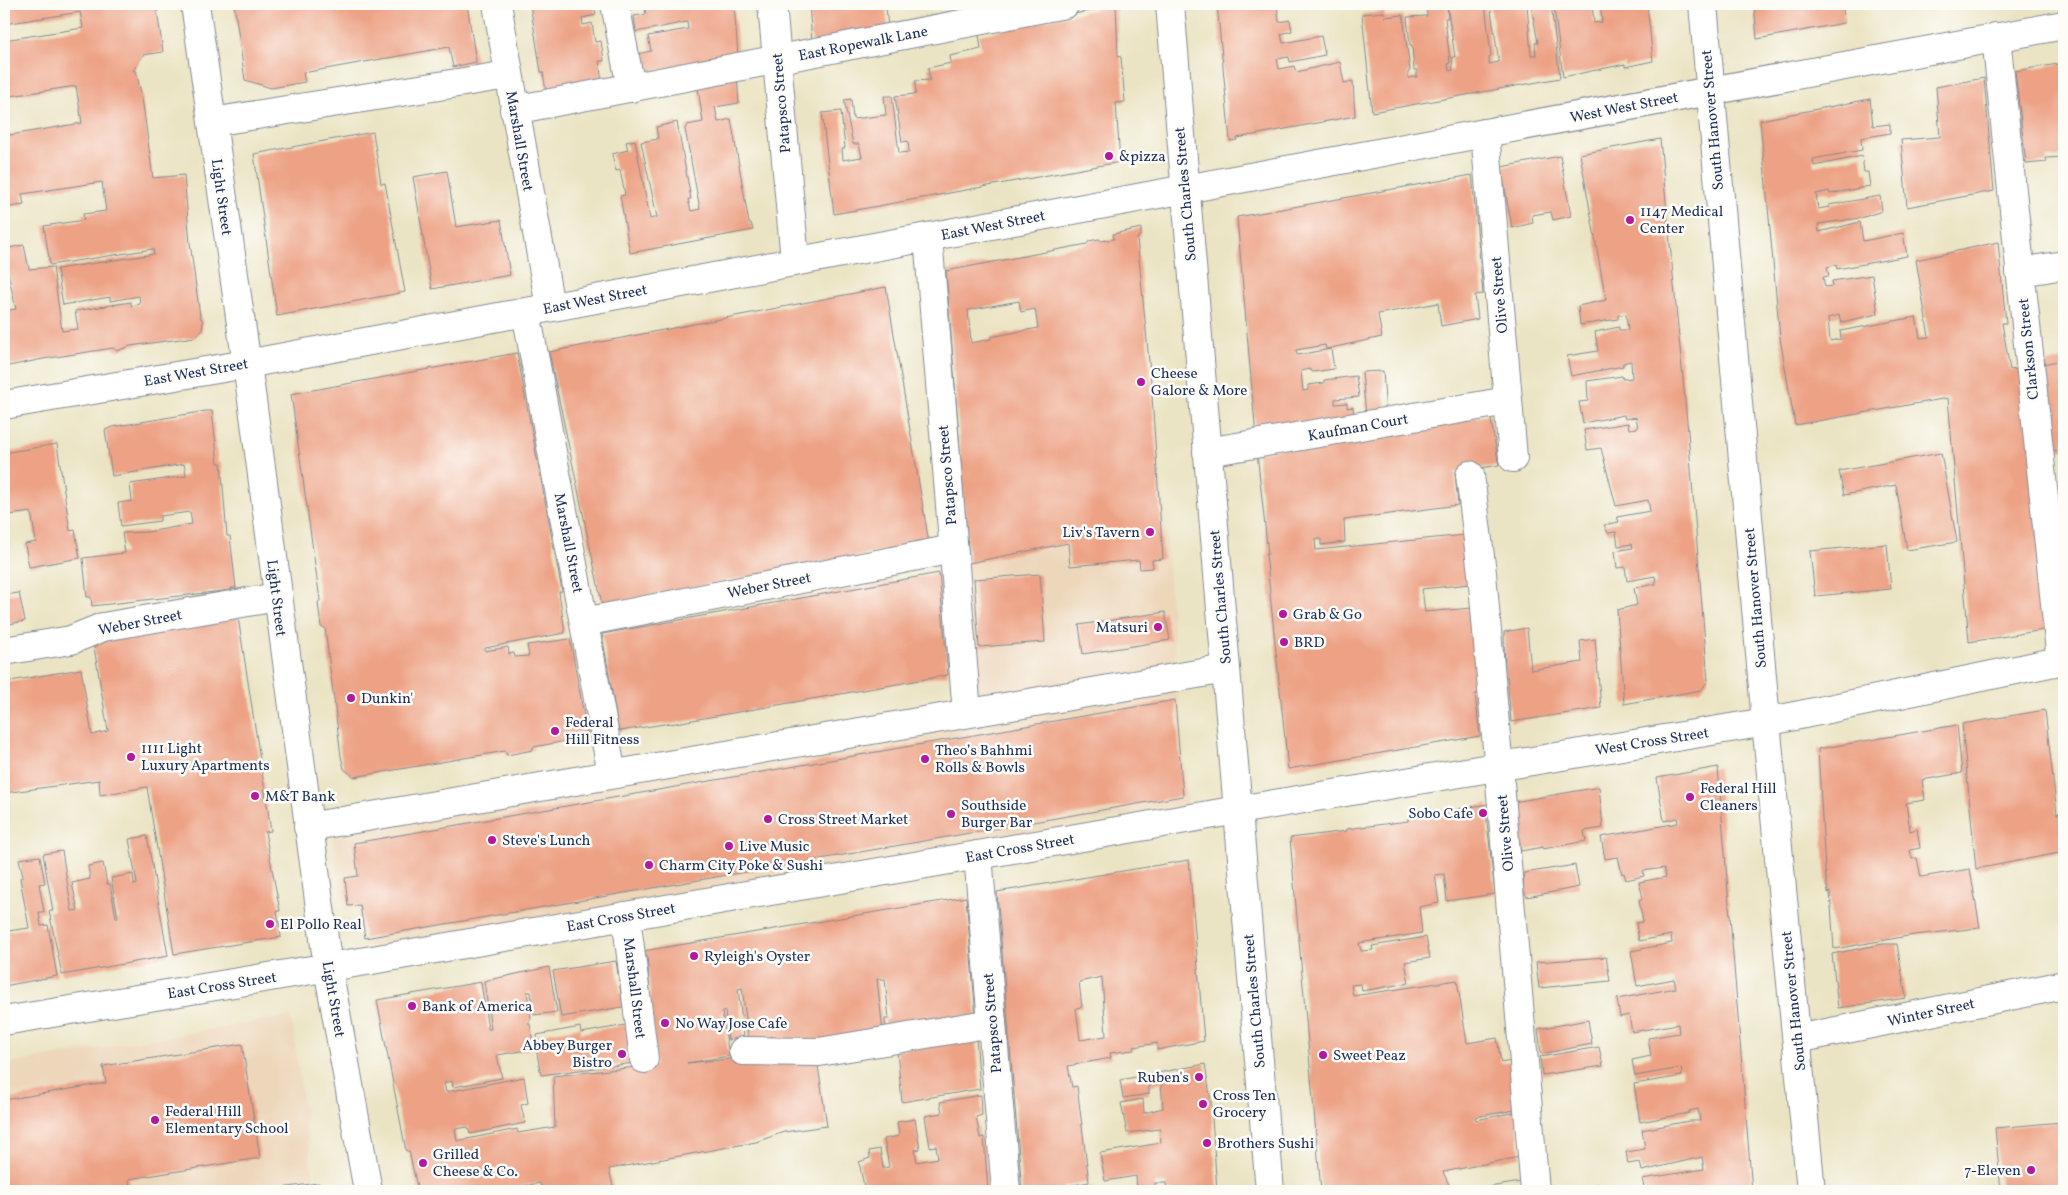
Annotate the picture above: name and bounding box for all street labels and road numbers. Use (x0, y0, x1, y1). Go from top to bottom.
street label: East Ropewalk Lane (797, 22, 930, 67)
street label: South Hanover Street (1697, 49, 1730, 191)
street label: Patapsco Street (768, 52, 797, 154)
street label: West West Street (1568, 88, 1680, 129)
street label: Marshall Street (499, 89, 538, 193)
street label: South Charles Street (1170, 126, 1203, 262)
street label: Light Street (205, 158, 236, 237)
street label: East West Street (939, 206, 1047, 247)
street label: Olive Street (1487, 256, 1514, 334)
street label: East West Street (541, 280, 649, 321)
street label: Clarkson Street (2014, 297, 2045, 401)
street label: East West Street (142, 354, 250, 393)
street label: Kaufman Court (1306, 409, 1410, 448)
street label: Patapsco Street (934, 424, 963, 526)
street label: Marshall Street (548, 491, 588, 595)
street label: South Hanover Street (1740, 527, 1773, 669)
street label: South Charles Street (1205, 529, 1238, 665)
street label: Light Street (260, 559, 291, 638)
street label: Weber Street (726, 568, 813, 605)
street label: Weber Street (97, 605, 184, 642)
street label: West Cross Street (1594, 723, 1711, 762)
street label: Olive Street (1493, 794, 1520, 872)
street label: East Cross Street (964, 830, 1076, 869)
street label: East Cross Street (565, 899, 677, 938)
street label: South Hanover Street (1777, 930, 1812, 1072)
street label: South Charles Street (1239, 933, 1272, 1069)
street label: Marshall Street (617, 936, 650, 1040)
street label: Light Street (315, 959, 350, 1039)
street label: East Cross Street (166, 967, 278, 1005)
street label: Patapsco Street (979, 972, 1008, 1074)
street label: Winter Street (1886, 994, 1977, 1033)

